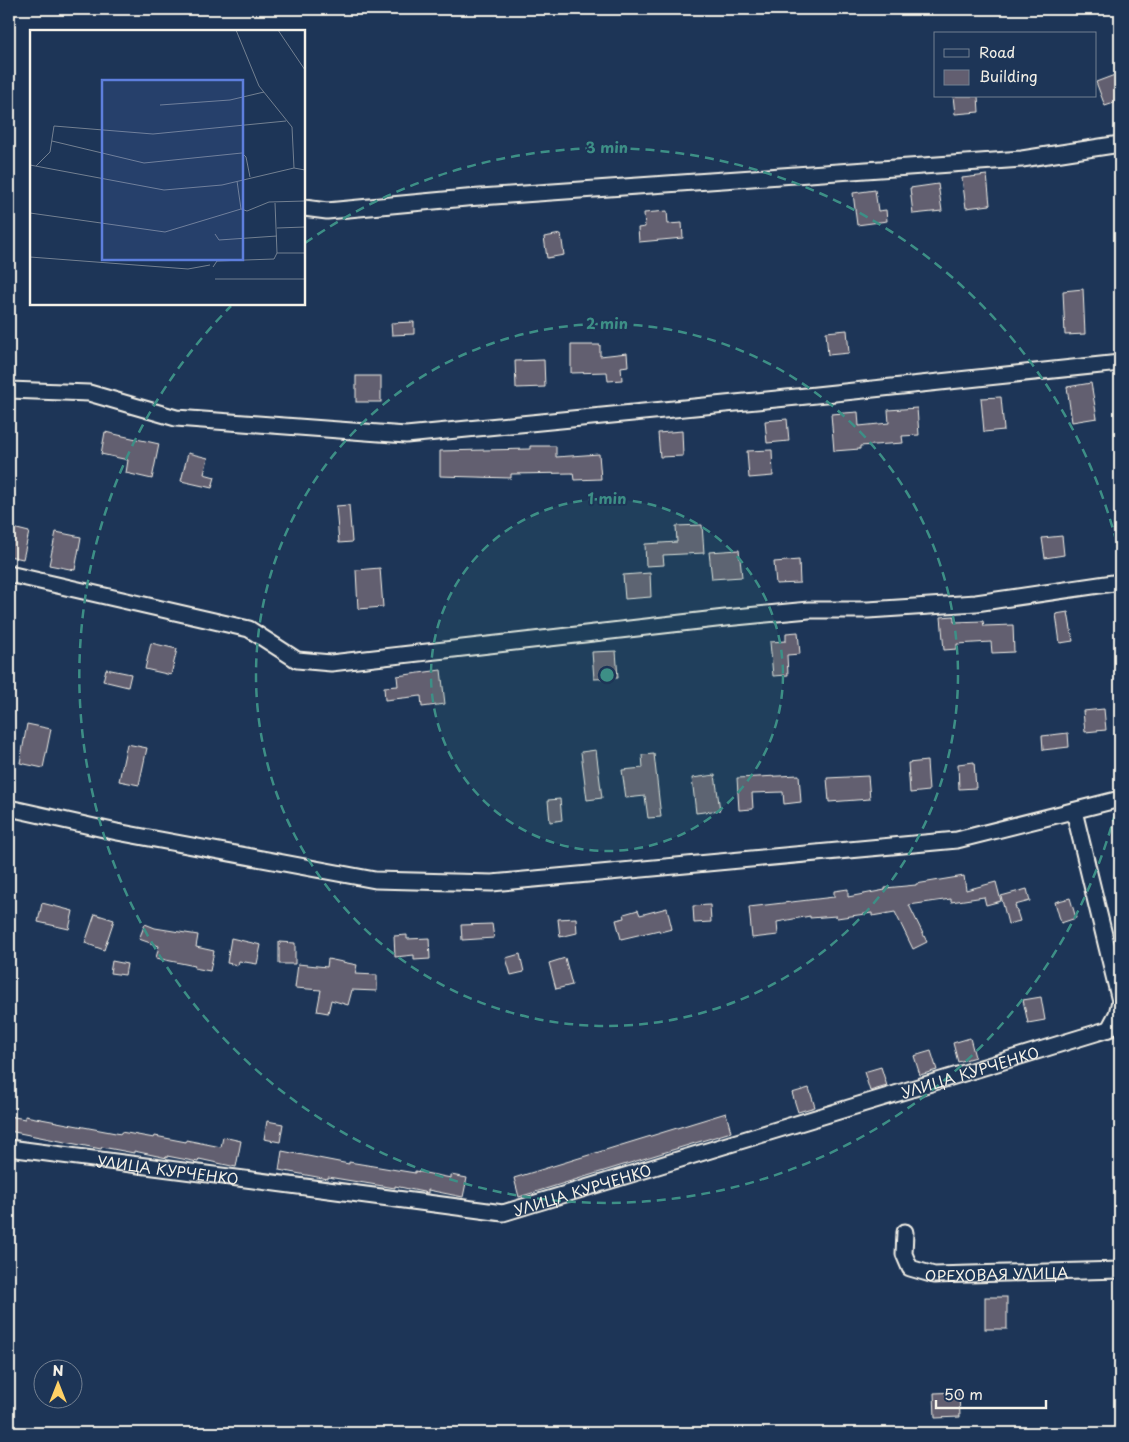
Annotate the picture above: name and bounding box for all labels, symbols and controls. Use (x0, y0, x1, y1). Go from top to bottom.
inset map (30, 30, 305, 305)
legend (934, 32, 1096, 98)
text: Road (979, 40, 1015, 63)
text: Building (979, 64, 1038, 87)
text: 3 min (586, 135, 628, 158)
text: 2 min (586, 311, 628, 334)
text: 1 min (588, 486, 626, 509)
centre of rings (598, 666, 616, 684)
street label: УЛИЦА КУРЧЕНКО (898, 1039, 1042, 1103)
street label: УЛИЦА КУРЧЕНКО (95, 1148, 240, 1190)
street label: УЛИЦА КУРЧЕНКО (510, 1157, 654, 1221)
street label: ОРЕХОВАЯ УЛИЦА (922, 1260, 1069, 1287)
north arrow (32, 1360, 82, 1410)
text: N (52, 1360, 64, 1381)
scale bar (936, 1377, 1046, 1409)
text: 50 m (944, 1382, 983, 1405)

